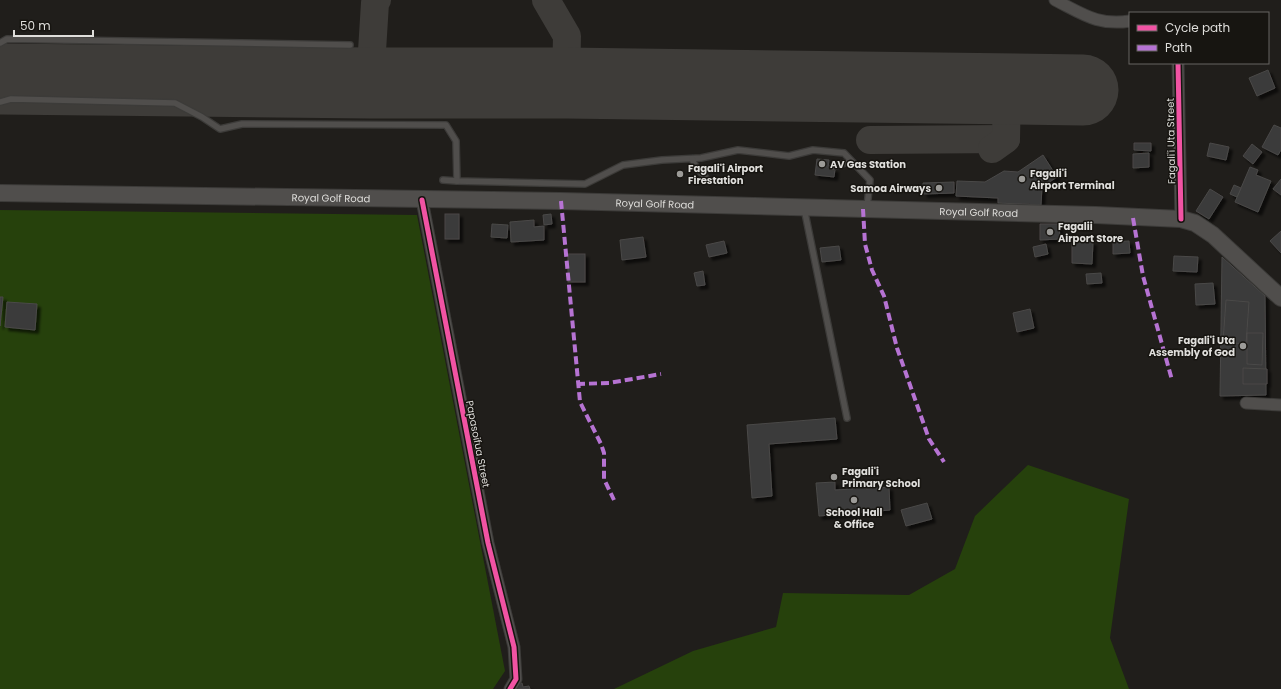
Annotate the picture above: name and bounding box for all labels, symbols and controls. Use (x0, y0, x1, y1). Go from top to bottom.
scale bar (14, 12, 93, 38)
legend (1129, 12, 1269, 64)
text: 50 m (20, 17, 51, 34)
text: Cycle path (1165, 19, 1230, 36)
text: Path (1165, 39, 1192, 56)
street label: Fagali'i Uta Street (1163, 97, 1179, 184)
place label: AV Gas Station (830, 157, 906, 172)
marker: AV Gas Station (817, 159, 827, 169)
place label: Fagali'i Airport Firestation (688, 161, 763, 188)
place label: Fagali'i Airport Terminal (1030, 166, 1115, 193)
marker: Fagali'i Airport Firestation (675, 169, 685, 179)
marker: Fagali'i Airport Terminal (1017, 174, 1027, 184)
place label: Samoa Airways (850, 181, 931, 196)
marker: Samoa Airways (934, 183, 944, 193)
street label: Royal Golf Road (292, 190, 370, 206)
street label: Royal Golf Road (615, 195, 694, 212)
street label: Royal Golf Road (939, 203, 1018, 220)
place label: Fagalii Airport Store (1058, 219, 1123, 246)
marker: Fagalii Airport Store (1045, 227, 1055, 237)
place label: Fagali'i Uta Assembly of God (1149, 333, 1235, 360)
marker: Fagali'i Uta Assembly of God (1238, 341, 1248, 351)
street label: Papasoifua Street (462, 399, 494, 489)
place label: Fagali'i Primary School (842, 464, 920, 491)
marker: Fagali'i Primary School (829, 472, 839, 482)
marker: School Hall & Office (849, 495, 859, 505)
place label: School Hall & Office (826, 505, 882, 532)

